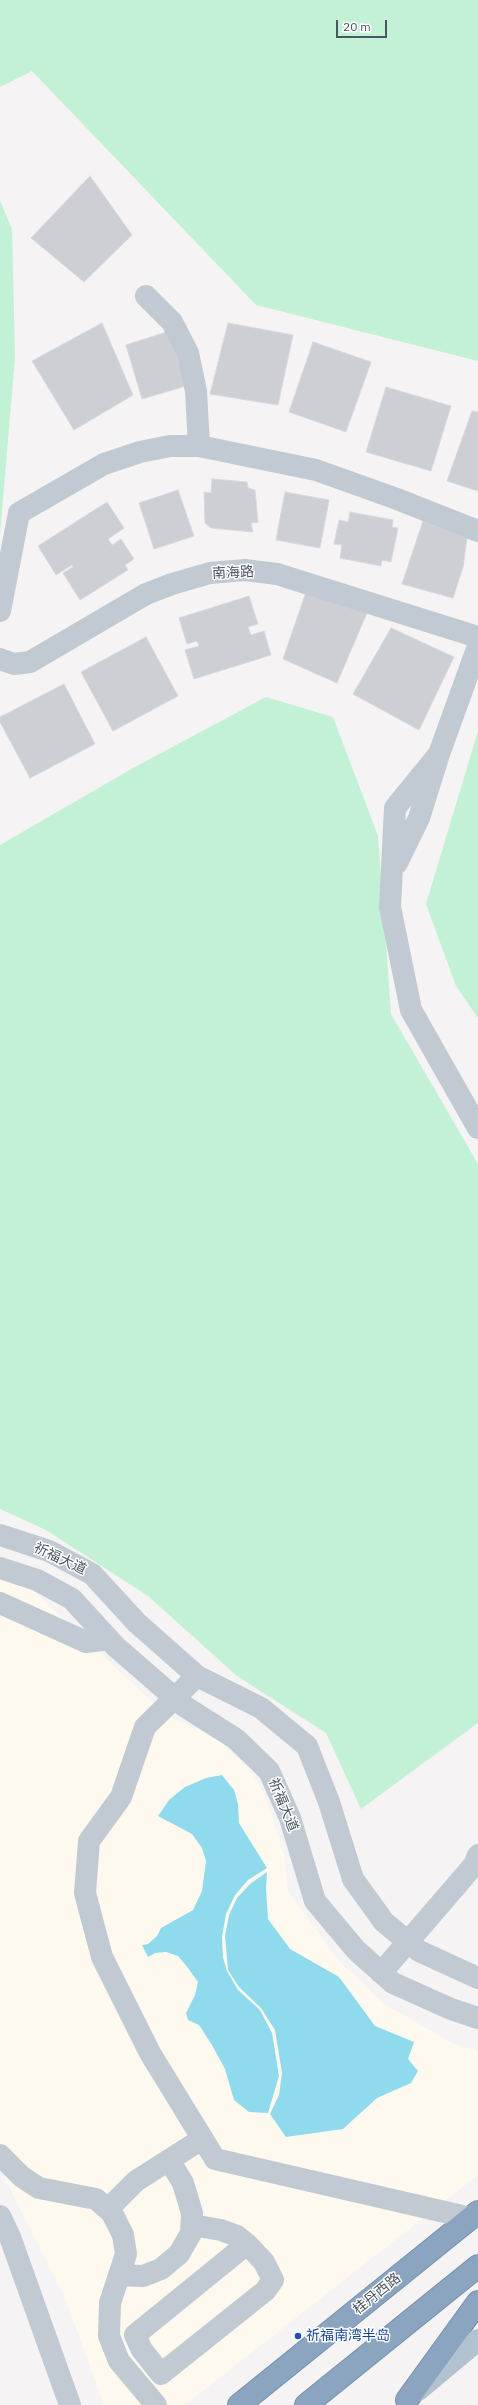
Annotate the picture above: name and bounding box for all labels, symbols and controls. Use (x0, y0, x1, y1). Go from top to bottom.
scale bar (338, 12, 389, 38)
text: 20 m (343, 19, 371, 34)
street label: 南海路 (212, 564, 254, 582)
street label: 祈福大道 (31, 1540, 89, 1578)
street label: 祈福大道 (265, 1776, 301, 1834)
street label: 桂丹西路 (350, 2270, 404, 2318)
place label: 祈福南湾半岛 (306, 2328, 390, 2344)
marker: 祈福南湾半岛 (293, 2331, 303, 2341)

